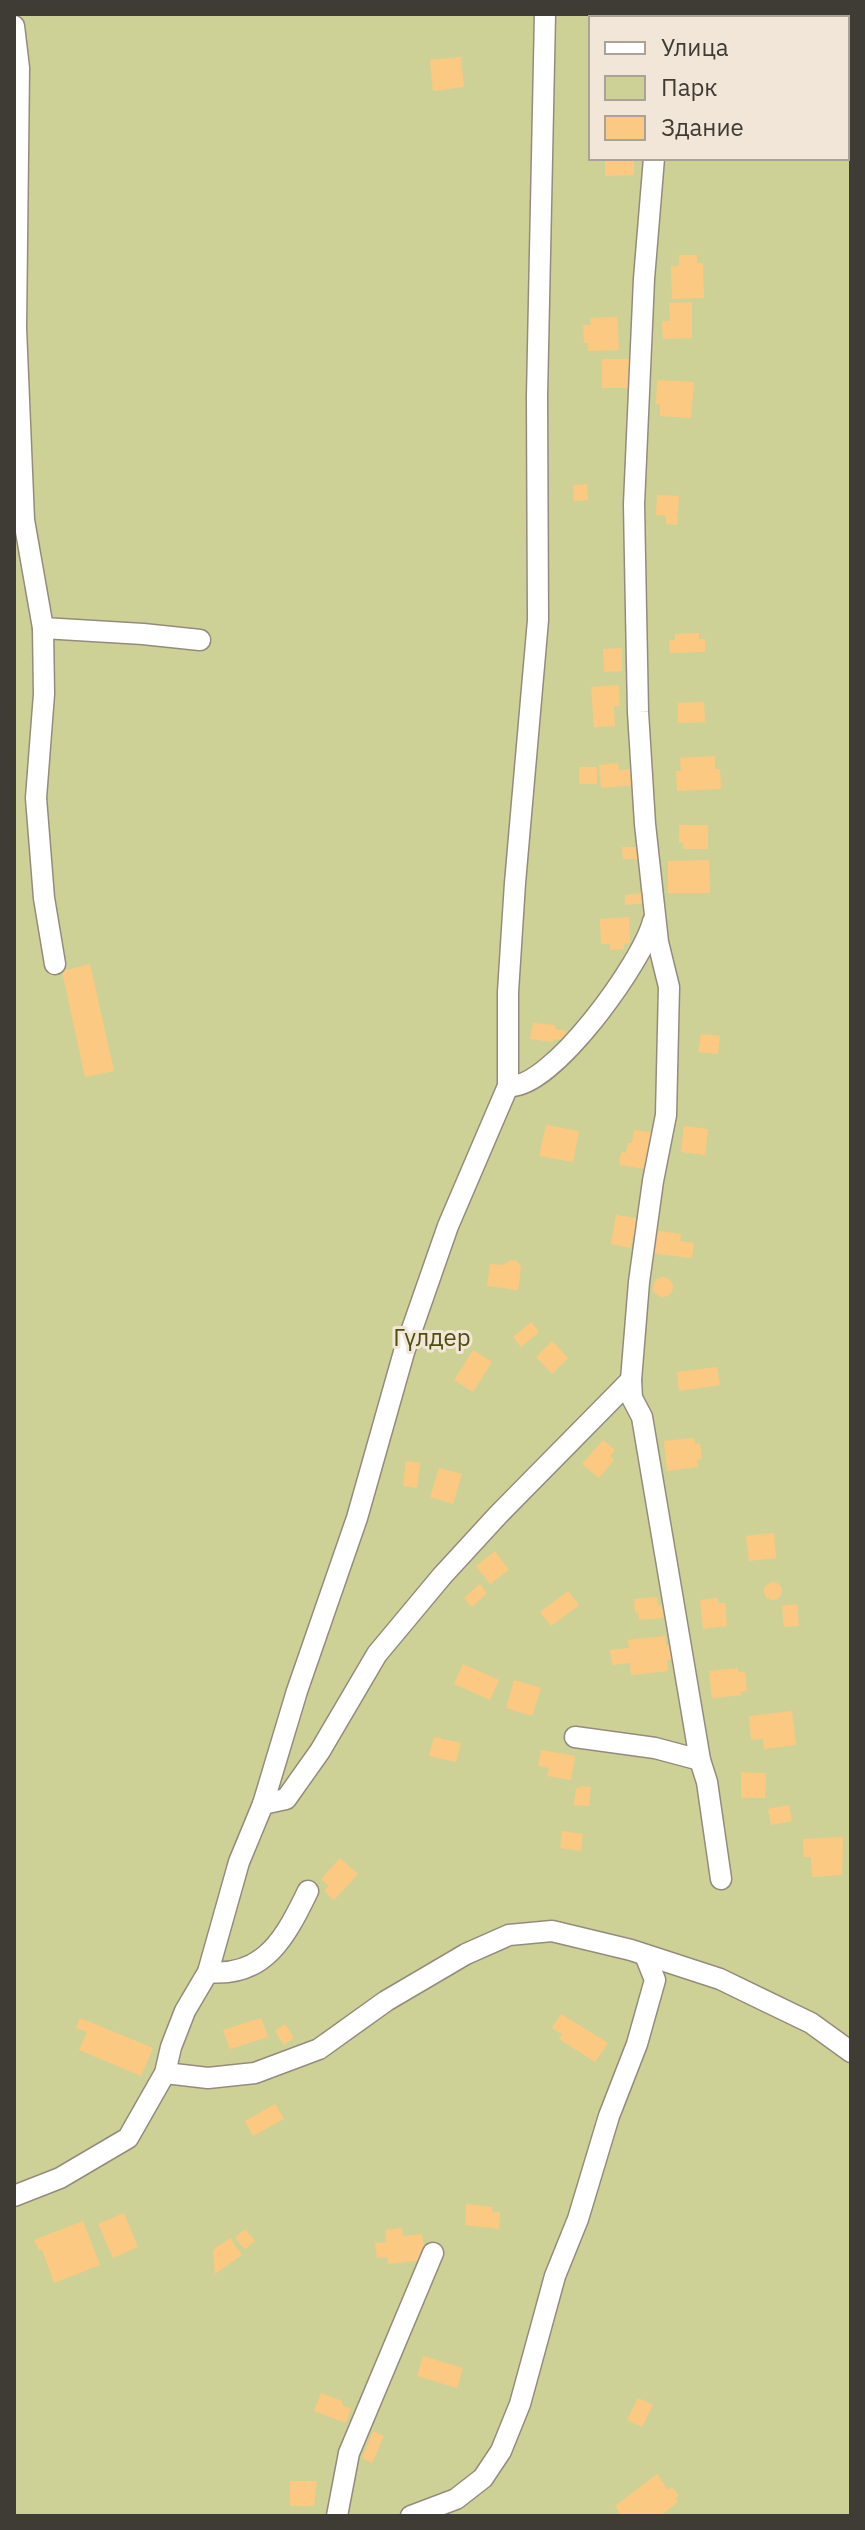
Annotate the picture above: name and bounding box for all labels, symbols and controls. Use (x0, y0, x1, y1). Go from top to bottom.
legend (589, 16, 849, 160)
text: Улица (661, 31, 729, 63)
text: Парк (661, 71, 718, 103)
text: Здание (661, 111, 744, 143)
park label: Гүлдер (393, 1321, 471, 1353)

